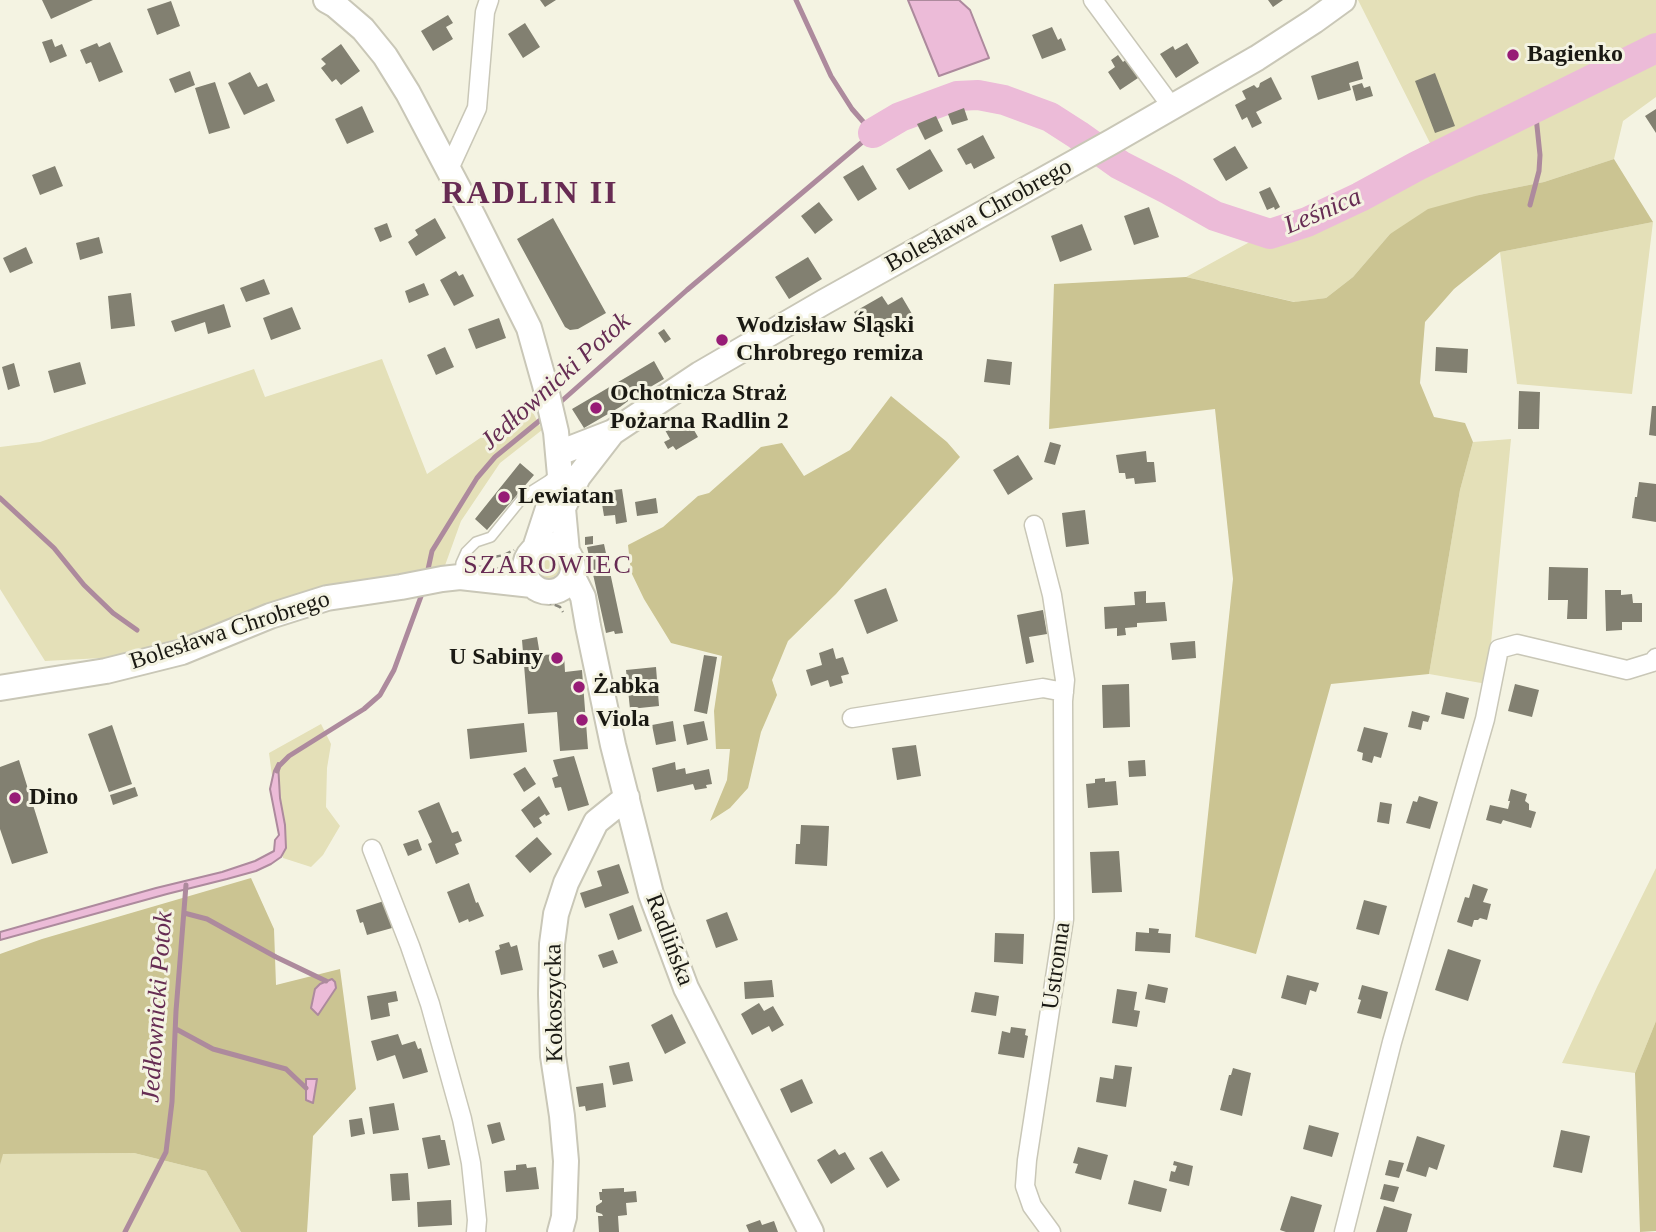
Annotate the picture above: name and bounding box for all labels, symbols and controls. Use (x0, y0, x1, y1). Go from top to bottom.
place label: Bagienko (1527, 41, 1623, 69)
marker: Bagienko (1505, 47, 1521, 63)
street label: Bolesława Chrobrego (881, 153, 1077, 279)
district label: RADLIN II (443, 176, 617, 214)
water label: Leśnica (1280, 182, 1366, 242)
water label: Jedłownicki Potok (474, 306, 638, 458)
place label: Wodzisław Śląski Chrobrego remiza (736, 312, 923, 368)
marker: Wodzisław Śląski Chrobrego remiza (714, 332, 730, 348)
place label: Ochotnicza Straż Pożarna Radlin 2 (610, 380, 789, 436)
marker: Ochotnicza Straż Pożarna Radlin 2 (588, 400, 604, 416)
place label: Lewiatan (518, 483, 614, 511)
marker: Lewiatan (496, 489, 512, 505)
district label: SZAROWIEC (464, 550, 632, 582)
street label: Bolesława Chrobrego (126, 585, 334, 677)
place label: U Sabiny (449, 644, 543, 672)
marker: U Sabiny (549, 650, 565, 666)
place label: Żabka (593, 673, 660, 701)
marker: Żabka (571, 679, 587, 695)
place label: Viola (596, 706, 650, 734)
marker: Viola (574, 712, 590, 728)
place label: Dino (29, 784, 78, 812)
marker: Dino (7, 790, 23, 806)
street label: Radlińska (638, 890, 700, 990)
water label: Jedłownicki Potok (136, 910, 180, 1104)
street label: Ustronna (1037, 920, 1077, 1012)
street label: Kokoszycka (540, 943, 570, 1063)

